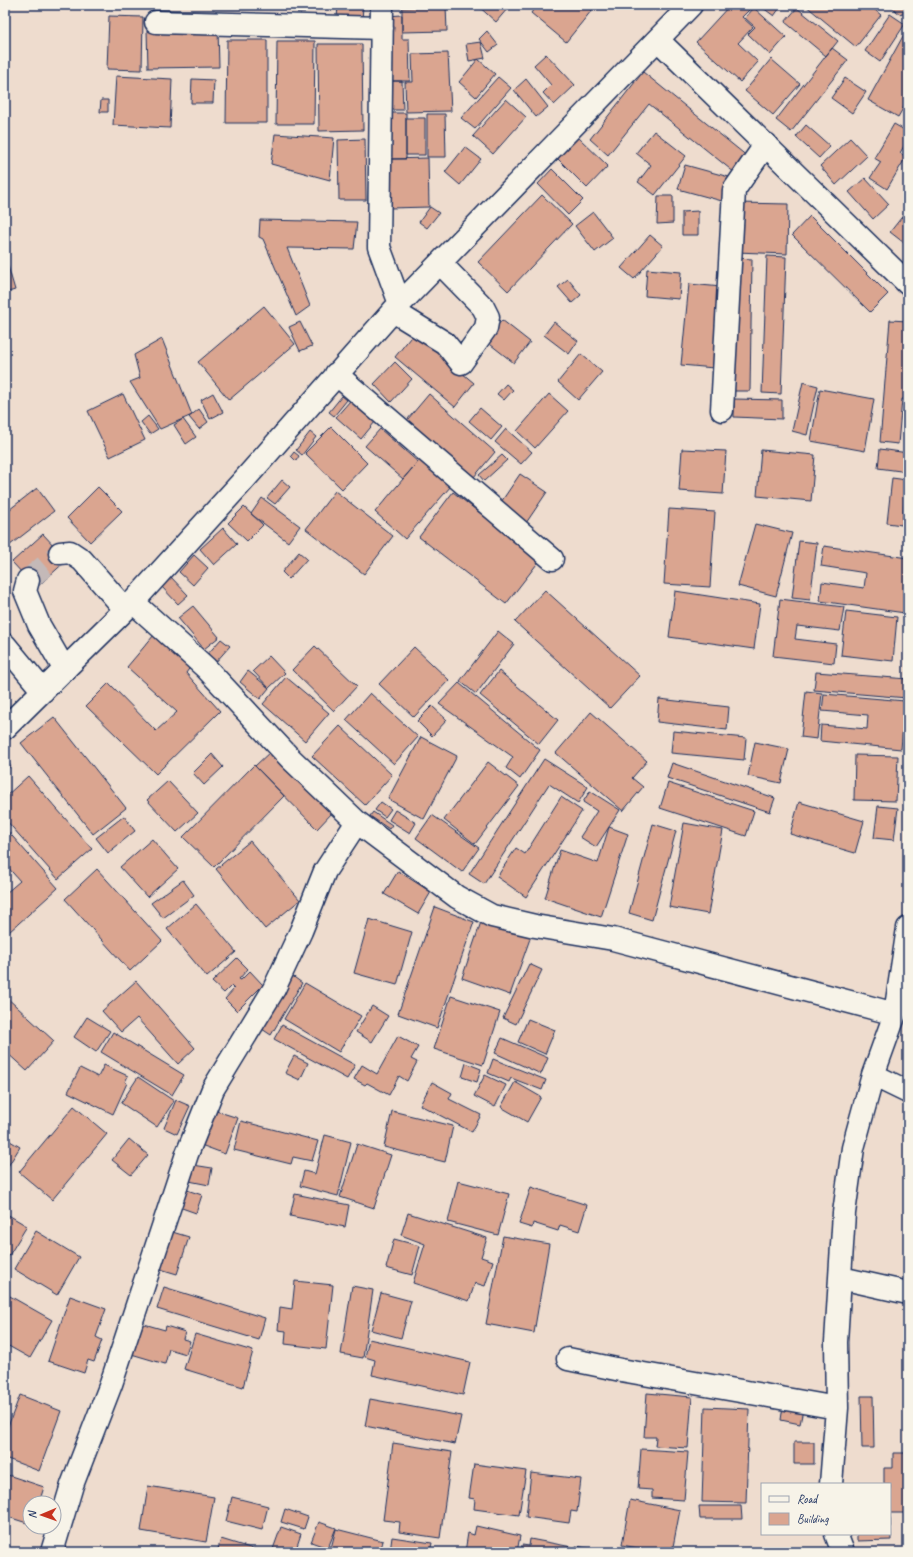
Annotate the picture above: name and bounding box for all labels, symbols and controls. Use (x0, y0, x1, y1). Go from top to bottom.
legend (761, 1483, 891, 1535)
text: Road (797, 1491, 819, 1507)
north arrow (22, 1495, 62, 1535)
text: N (25, 1510, 39, 1519)
text: Building (797, 1511, 829, 1527)

